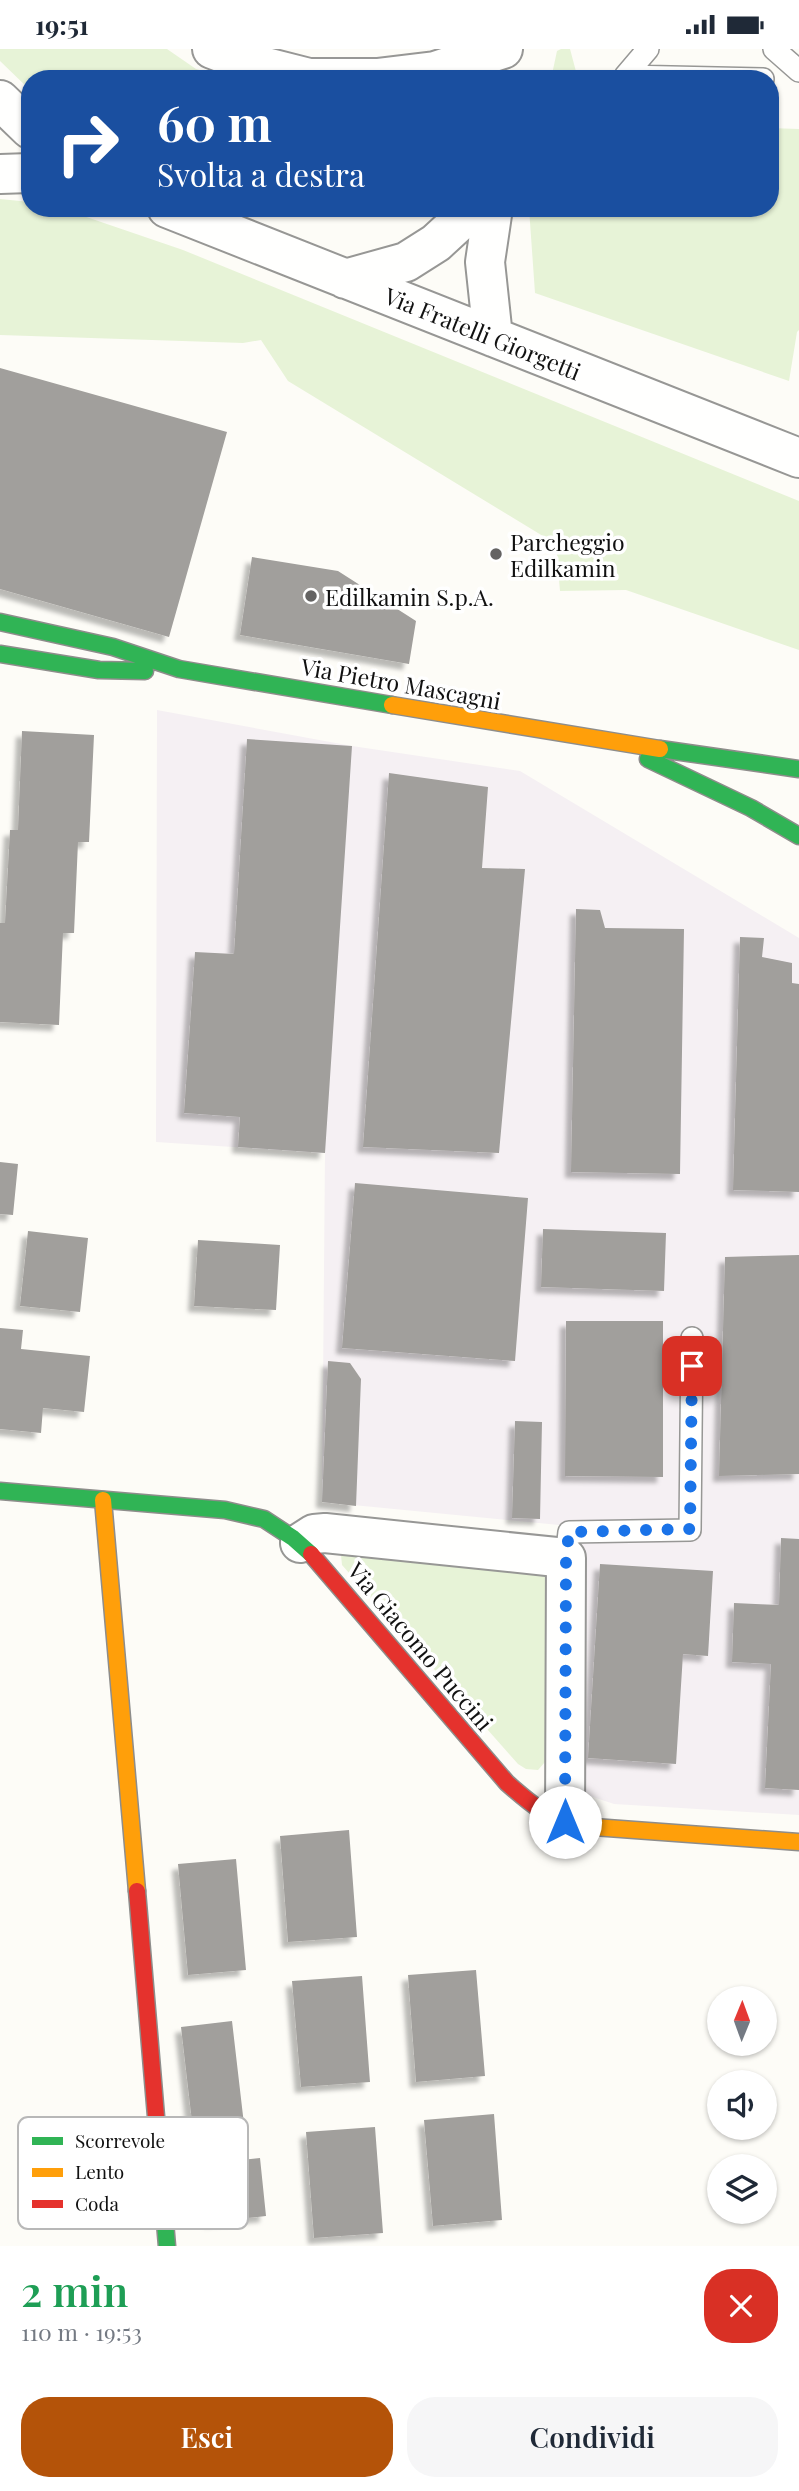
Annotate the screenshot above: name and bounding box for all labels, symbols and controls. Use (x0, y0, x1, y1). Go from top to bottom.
text: 19:51 (35, 7, 89, 42)
text: 60 m (157, 89, 272, 154)
icon: right (42, 98, 133, 189)
text: Svolta a destra (157, 152, 365, 195)
street label: Via Fratelli Giorgetti (379, 279, 586, 387)
place label: Parcheggio Edilkamin (510, 526, 625, 583)
marker: Parcheggio Edilkamin (488, 546, 504, 562)
place label: Edilkamin S.p.A. (325, 581, 494, 612)
marker: Edilkamin S.p.A. (303, 588, 319, 604)
street label: Via Pietro Mascagni (298, 650, 504, 716)
pin (662, 1336, 722, 1396)
icon: arrive (673, 1347, 711, 1385)
street label: Via Giacomo Puccini (341, 1555, 501, 1737)
position arrow (528, 1785, 602, 1859)
north arrow (707, 1986, 777, 2056)
map controls (707, 1986, 777, 2224)
button: sound (707, 2070, 777, 2140)
legend (18, 2117, 248, 2229)
text: Scorrevole (75, 2127, 165, 2153)
button: layers (707, 2154, 777, 2224)
text: Lento (75, 2158, 124, 2184)
text: Coda (75, 2190, 120, 2216)
text: 2 min (21, 2262, 128, 2318)
button: close (704, 2269, 778, 2343)
text: 110 m · 19:53 (21, 2316, 142, 2347)
button: Esci (21, 2397, 393, 2477)
button: Condividi (407, 2397, 778, 2477)

